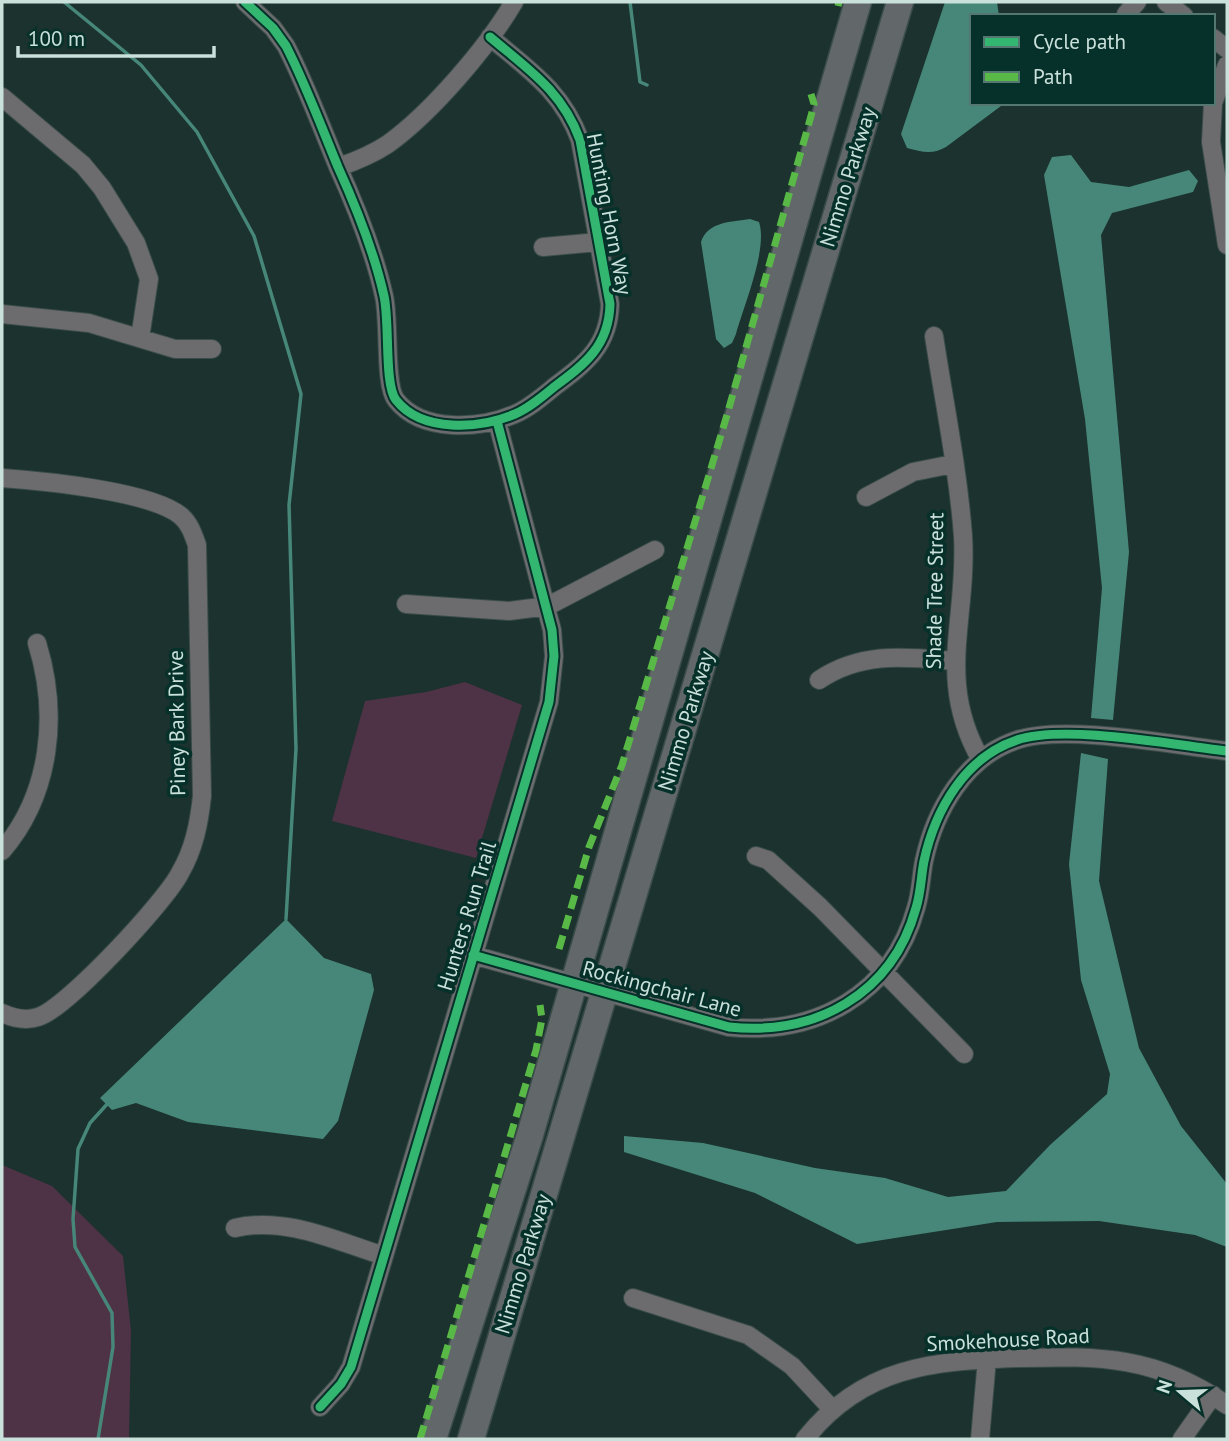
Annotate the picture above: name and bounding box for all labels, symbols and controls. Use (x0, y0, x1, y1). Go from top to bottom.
scale bar (18, 14, 214, 58)
legend (970, 14, 1215, 105)
text: 100 m (28, 25, 85, 52)
text: Cycle path (1033, 28, 1126, 55)
text: Path (1033, 63, 1073, 90)
street label: Nimmo Parkway (813, 103, 882, 250)
street label: Hunting Horn Way (581, 131, 638, 297)
street label: Shade Tree Street (920, 512, 949, 670)
street label: Nimmo Parkway (651, 647, 720, 794)
street label: Piney Bark Drive (162, 650, 191, 796)
street label: Hunters Run Trail (431, 838, 502, 994)
street label: Rockingchair Lane (580, 954, 745, 1023)
street label: Nimmo Parkway (488, 1190, 557, 1337)
street label: Smokehouse Road (926, 1322, 1090, 1357)
north arrow (1145, 1357, 1215, 1427)
text: N (1151, 1377, 1177, 1396)

